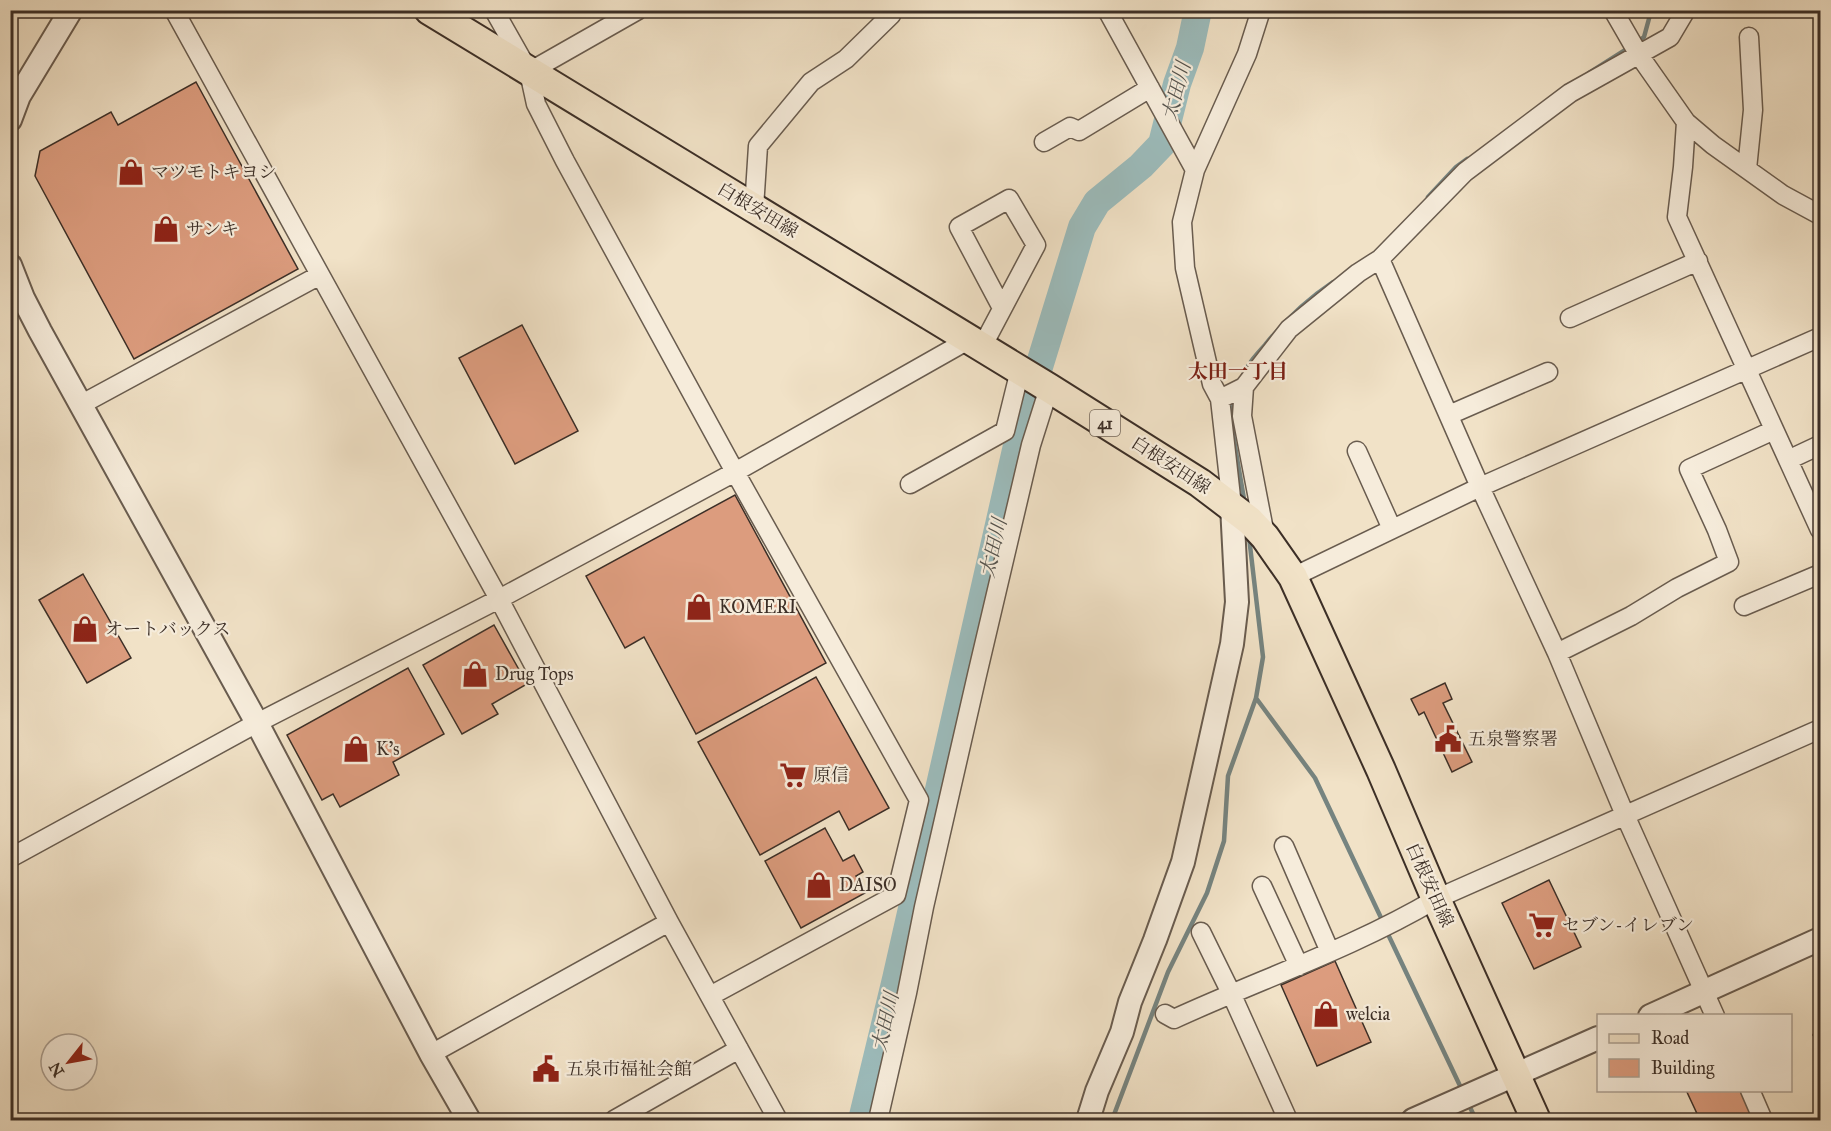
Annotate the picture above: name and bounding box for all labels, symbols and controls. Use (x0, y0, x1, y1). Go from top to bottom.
water label: 太田川 (1157, 57, 1196, 123)
shop icon: マツモトキヨシ (116, 157, 146, 187)
place label: マツモトキヨシ (151, 161, 276, 183)
street label: 白根安田線 (714, 177, 802, 243)
shop icon: サンキ (151, 214, 181, 244)
place label: サンキ (186, 218, 239, 240)
district label: 太田一丁目 (1188, 359, 1288, 383)
road number: 41 (1090, 410, 1120, 436)
street label: 白根安田線 (1127, 431, 1215, 499)
water label: 太田川 (975, 514, 1012, 580)
shop icon: KOMERI (684, 592, 714, 622)
place label: KOMERI (719, 596, 797, 618)
shop icon: オートバックス (70, 614, 100, 644)
place label: オートバックス (105, 618, 230, 640)
shop icon: Drug Tops (460, 659, 490, 689)
place label: Drug Tops (495, 663, 574, 686)
public building icon: 五泉警察署 (1433, 724, 1463, 754)
place label: 五泉警察署 (1468, 728, 1558, 750)
shop icon: K's (341, 734, 371, 764)
place label: K's (376, 738, 400, 760)
supermarket icon: 原信 (778, 760, 808, 790)
place label: 原信 (813, 764, 849, 786)
street label: 白根安田線 (1402, 839, 1458, 931)
shop icon: DAISO (804, 870, 834, 900)
place label: DAISO (839, 874, 897, 896)
supermarket icon: セブン-イレブン (1527, 910, 1557, 940)
place label: セブン-イレブン (1562, 914, 1694, 936)
water label: 太田川 (867, 988, 904, 1054)
shop icon: welcia (1311, 999, 1341, 1029)
place label: welcia (1346, 1003, 1390, 1025)
legend (1597, 1014, 1792, 1092)
text: Road (1651, 1027, 1689, 1049)
north arrow (39, 1032, 99, 1092)
public building icon: 五泉市福祉会館 (531, 1054, 561, 1084)
text: Building (1651, 1057, 1715, 1080)
text: N (45, 1058, 68, 1080)
place label: 五泉市福祉会館 (566, 1058, 692, 1080)

